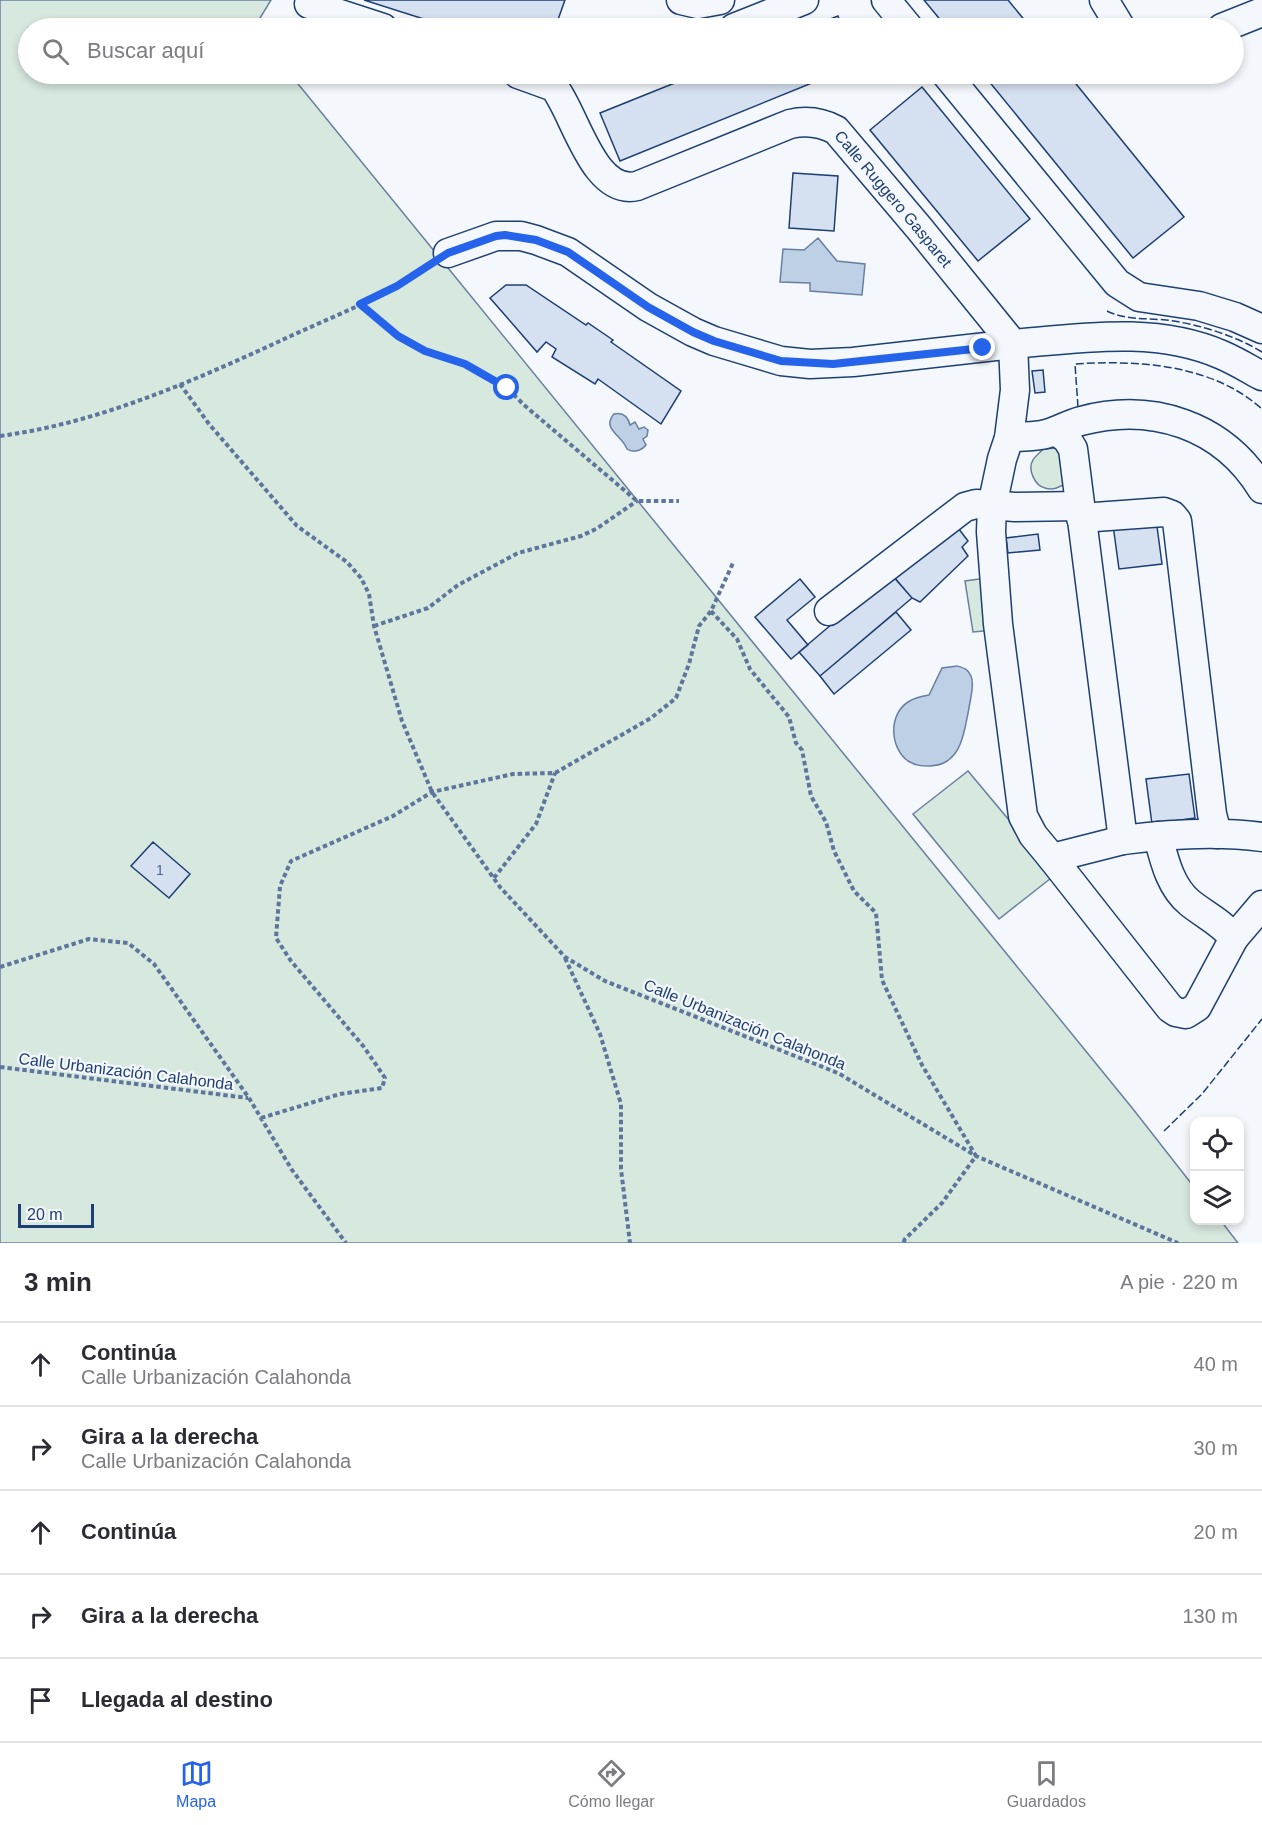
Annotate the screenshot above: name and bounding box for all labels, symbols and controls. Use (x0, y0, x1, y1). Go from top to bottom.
search box (18, 18, 1244, 84)
icon: search (39, 35, 72, 68)
text: Buscar aquí (87, 38, 204, 63)
street label: Calle Ruggero Gasparet (831, 127, 955, 271)
route end (969, 334, 995, 360)
route start (493, 374, 519, 400)
house number: 1 (156, 862, 164, 878)
street label: Calle Urbanización Calahonda (641, 976, 848, 1073)
street label: Calle Urbanización Calahonda (18, 1050, 234, 1093)
map controls (1190, 1117, 1244, 1225)
button: locate (1190, 1117, 1244, 1171)
button: layers (1190, 1171, 1244, 1225)
scale bar (18, 1201, 94, 1228)
text: 20 m (27, 1206, 63, 1223)
text: 3 min (24, 1267, 92, 1297)
text: A pie · 220 m (1120, 1271, 1238, 1293)
text: Continúa (81, 1340, 176, 1365)
icon: ahead (24, 1348, 57, 1381)
text: 40 m (1194, 1353, 1238, 1375)
text: Calle Urbanización Calahonda (81, 1366, 351, 1388)
text: Gira a la derecha (81, 1424, 258, 1449)
icon: right (24, 1432, 57, 1465)
text: 30 m (1194, 1437, 1238, 1459)
text: Calle Urbanización Calahonda (81, 1450, 351, 1472)
icon: ahead (24, 1516, 57, 1549)
text: Continúa (81, 1519, 176, 1544)
text: 20 m (1194, 1521, 1238, 1543)
icon: right (24, 1600, 57, 1633)
text: Gira a la derecha (81, 1603, 258, 1628)
text: 130 m (1182, 1605, 1238, 1627)
icon: arrive (24, 1684, 57, 1717)
text: Llegada al destino (81, 1687, 273, 1712)
tab: Mapa (176, 1757, 216, 1811)
tab: Cómo llegar (568, 1757, 655, 1811)
tab: Guardados (1007, 1757, 1086, 1811)

